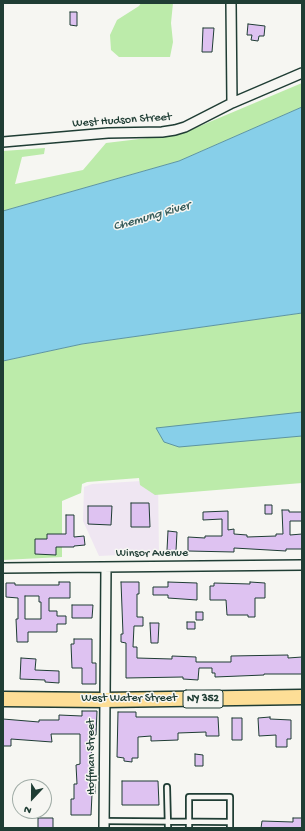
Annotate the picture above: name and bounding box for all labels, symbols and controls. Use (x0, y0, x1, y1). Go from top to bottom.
street label: West Hudson Street (72, 110, 172, 132)
water label: Chemung River (112, 199, 192, 235)
street label: Winsor Avenue (116, 547, 188, 561)
road number: NY 352 (183, 690, 223, 708)
street label: West Water Street (81, 692, 177, 706)
street label: Hoffman Street (85, 719, 99, 795)
north arrow (12, 779, 52, 819)
text: N (22, 802, 33, 816)

